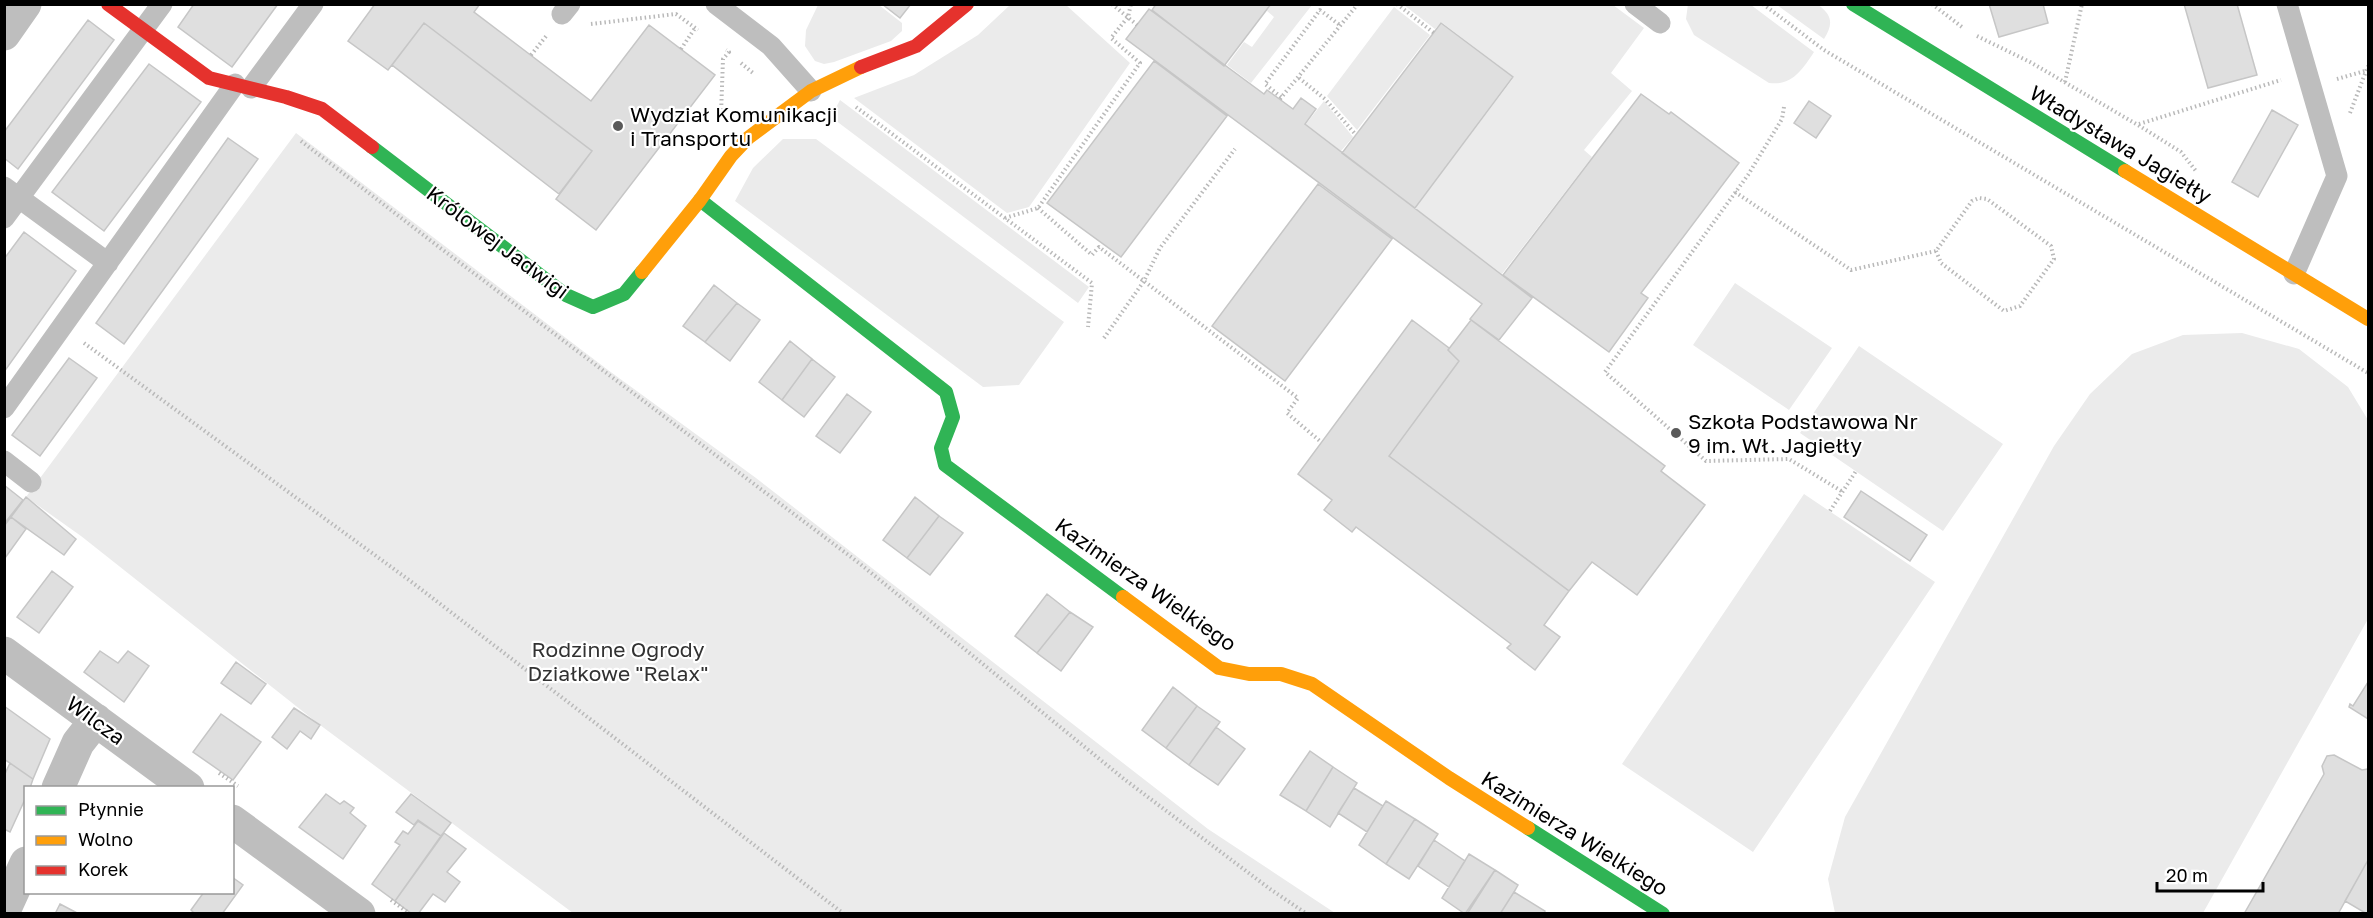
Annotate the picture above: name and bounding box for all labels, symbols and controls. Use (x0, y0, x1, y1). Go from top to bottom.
street label: Władysława Jagiełły (2025, 79, 2217, 209)
place label: Wydział Komunikacji i Transportu (630, 101, 838, 151)
marker: Wydział Komunikacji i Transportu (611, 119, 625, 133)
street label: Królowej Jadwigi (422, 180, 574, 304)
place label: Szkoła Podstawowa Nr 9 im. Wł. Jagiełły (1688, 408, 1918, 458)
marker: Szkoła Podstawowa Nr 9 im. Wł. Jagiełły (1669, 426, 1683, 440)
street label: Kazimierza Wielkiego (1050, 512, 1242, 656)
park label: Rodzinne Ogrody Działkowe "Relax" (527, 636, 709, 686)
street label: Wilcza (62, 690, 130, 750)
street label: Kazimierza Wielkiego (1477, 765, 1673, 901)
legend (24, 786, 234, 894)
text: Płynnie (78, 798, 144, 820)
text: Wolno (78, 828, 133, 850)
scale bar (2157, 855, 2264, 893)
text: Korek (78, 858, 128, 880)
text: 20 m (2166, 864, 2208, 886)

